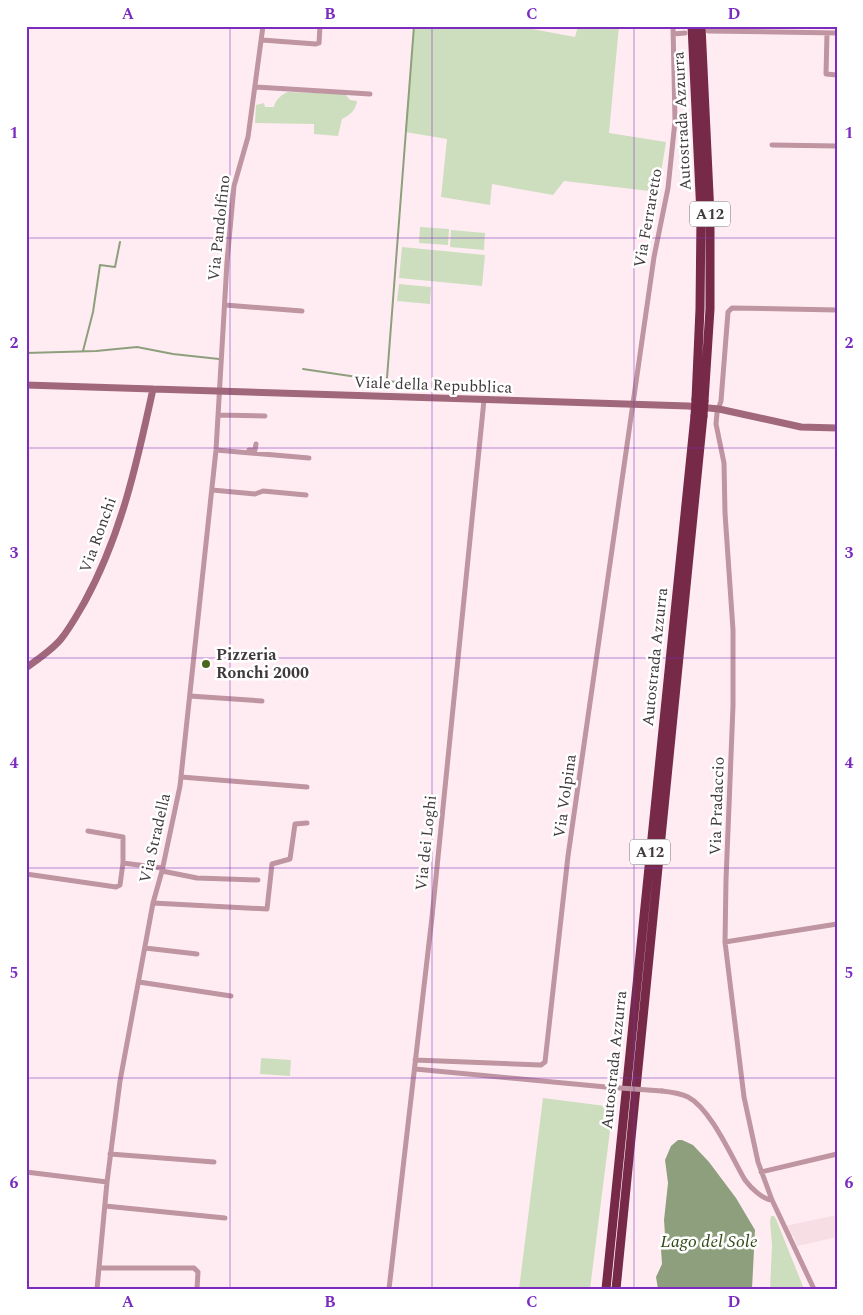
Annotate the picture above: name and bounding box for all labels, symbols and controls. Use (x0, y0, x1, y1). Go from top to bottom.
text: A (122, 2, 135, 26)
text: B (324, 2, 336, 26)
text: C (526, 2, 538, 26)
text: D (728, 2, 741, 26)
street label: Autostrada Azzurra (666, 51, 698, 191)
text: 1 (10, 121, 18, 145)
text: 1 (845, 121, 853, 145)
street label: Via Ferraretto (627, 166, 669, 270)
street label: Via Pandolfino (202, 174, 236, 282)
road number: A12 (690, 202, 730, 226)
text: 2 (10, 331, 19, 355)
text: 2 (845, 331, 854, 355)
street label: Viale della Repubblica (353, 370, 513, 400)
street label: Via Ronchi (73, 494, 123, 576)
text: 3 (10, 541, 19, 565)
text: 3 (845, 541, 854, 565)
street label: Autostrada Azzurra (636, 586, 674, 728)
place label: Pizzeria Ronchi 2000 (216, 643, 309, 685)
marker: Pizzeria Ronchi 2000 (200, 658, 212, 670)
text: 4 (10, 751, 19, 775)
text: 4 (845, 751, 854, 775)
street label: Via Volpina (547, 752, 583, 839)
street label: Via Pradaccio (703, 756, 731, 856)
street label: Via Stradella (133, 791, 177, 885)
street label: Via dei Loghi (409, 794, 443, 892)
road number: A12 (630, 840, 670, 864)
text: 5 (10, 961, 18, 985)
text: 5 (845, 961, 853, 985)
street label: Autostrada Azzurra (595, 989, 633, 1131)
text: 6 (10, 1171, 19, 1195)
text: 6 (845, 1171, 854, 1195)
water label: Lago del Sole (660, 1228, 758, 1255)
text: A (122, 1290, 135, 1314)
text: B (324, 1290, 336, 1314)
text: C (526, 1290, 538, 1314)
text: D (728, 1290, 741, 1314)

